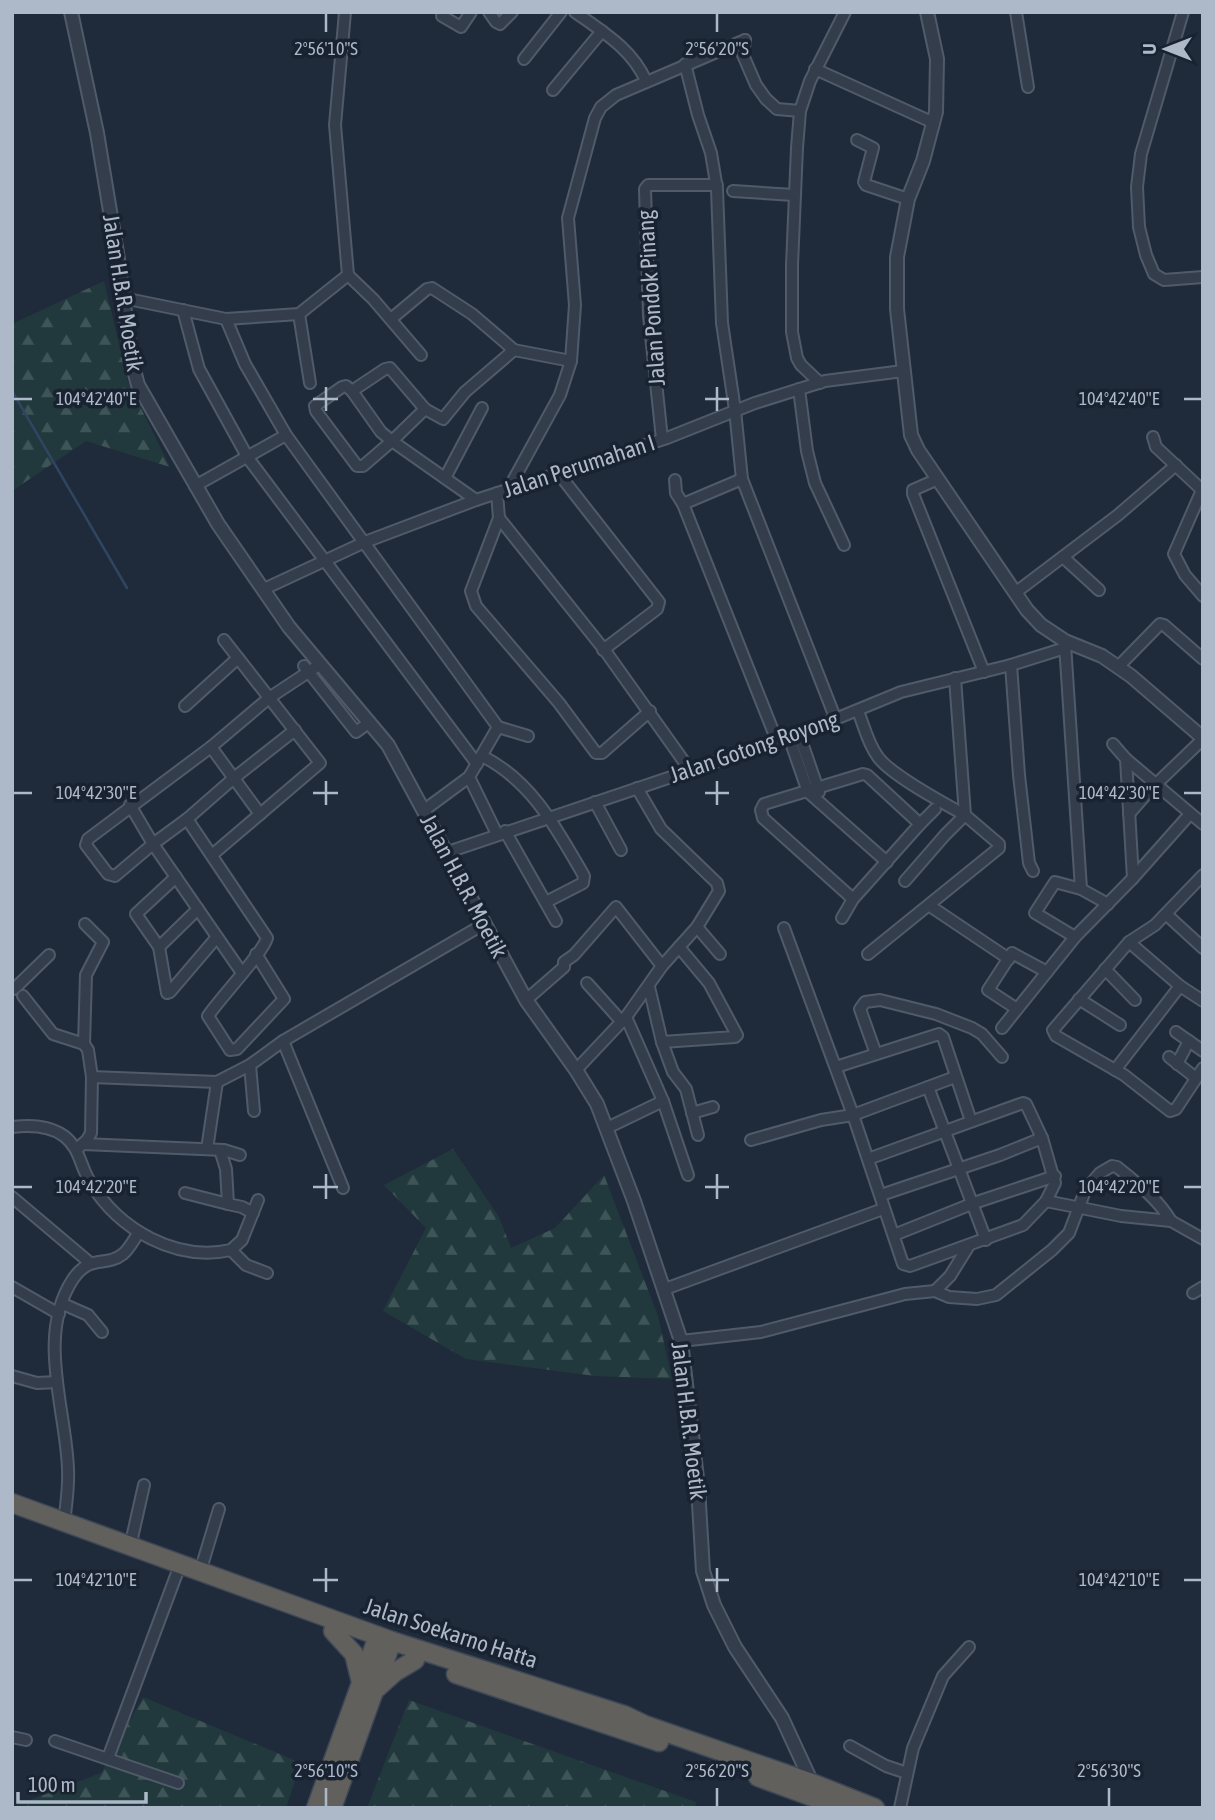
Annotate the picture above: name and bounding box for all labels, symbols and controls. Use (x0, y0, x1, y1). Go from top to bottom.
north arrow (1131, 14, 1201, 84)
text: 2°56'10"S (294, 38, 358, 59)
text: 2°56'20"S (685, 38, 749, 59)
text: U (1138, 43, 1160, 55)
street label: Jalan Pondok Pinang (632, 209, 670, 387)
street label: Jalan H.B.R. Moetik (98, 212, 148, 374)
text: 104°42'40"E (56, 388, 137, 409)
text: 104°42'40"E (1079, 388, 1160, 409)
street label: Jalan Perumahan I (500, 429, 658, 503)
street label: Jalan Gotong Royong (666, 706, 842, 788)
text: 104°42'30"E (56, 782, 137, 803)
text: 104°42'30"E (1079, 782, 1160, 803)
street label: Jalan H.B.R. Moetik (415, 810, 513, 962)
text: 104°42'20"E (56, 1176, 137, 1197)
text: 104°42'20"E (1079, 1176, 1160, 1197)
street label: Jalan H.B.R. Moetik (666, 1340, 712, 1502)
text: 104°42'10"E (56, 1569, 137, 1590)
text: 104°42'10"E (1079, 1569, 1160, 1590)
street label: Jalan Soekarno Hatta (361, 1593, 541, 1673)
scale bar (18, 1760, 145, 1804)
text: 2°56'10"S (294, 1760, 358, 1781)
text: 2°56'20"S (685, 1760, 749, 1781)
text: 2°56'30"S (1077, 1760, 1141, 1781)
text: 100 m (28, 1772, 76, 1796)

